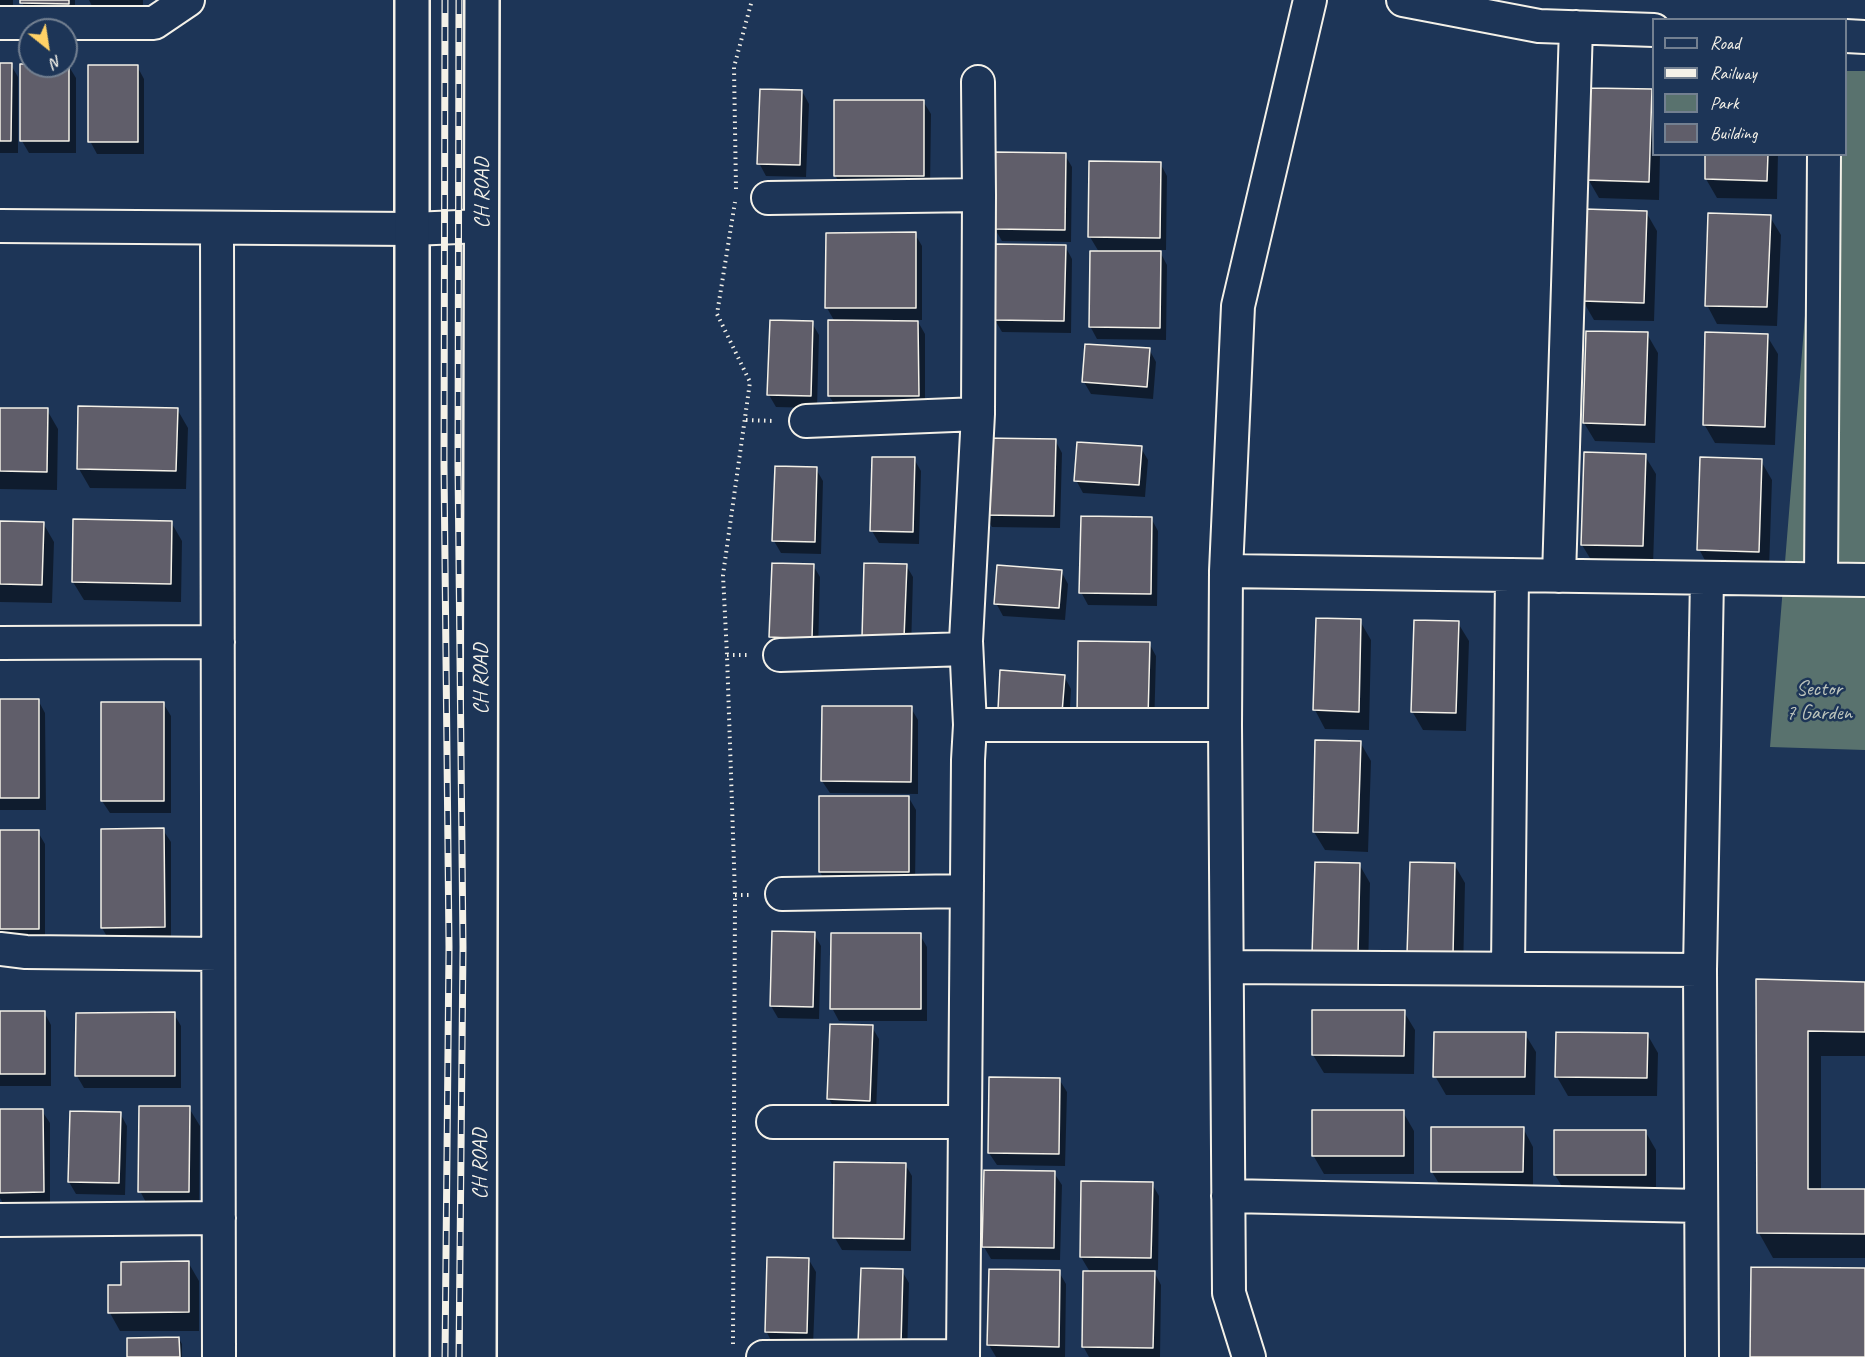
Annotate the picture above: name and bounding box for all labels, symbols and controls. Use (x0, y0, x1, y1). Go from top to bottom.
north arrow (18, 18, 78, 78)
legend (1652, 18, 1847, 156)
text: Road (1710, 32, 1740, 54)
text: N (47, 51, 65, 73)
text: Railway (1710, 62, 1757, 84)
text: Park (1710, 92, 1739, 114)
text: Building (1710, 122, 1757, 144)
street label: CH ROAD (469, 157, 495, 229)
street label: CH ROAD (468, 643, 494, 715)
park label: Sector 7 Garden (1786, 676, 1852, 726)
street label: CH ROAD (467, 1128, 493, 1200)

